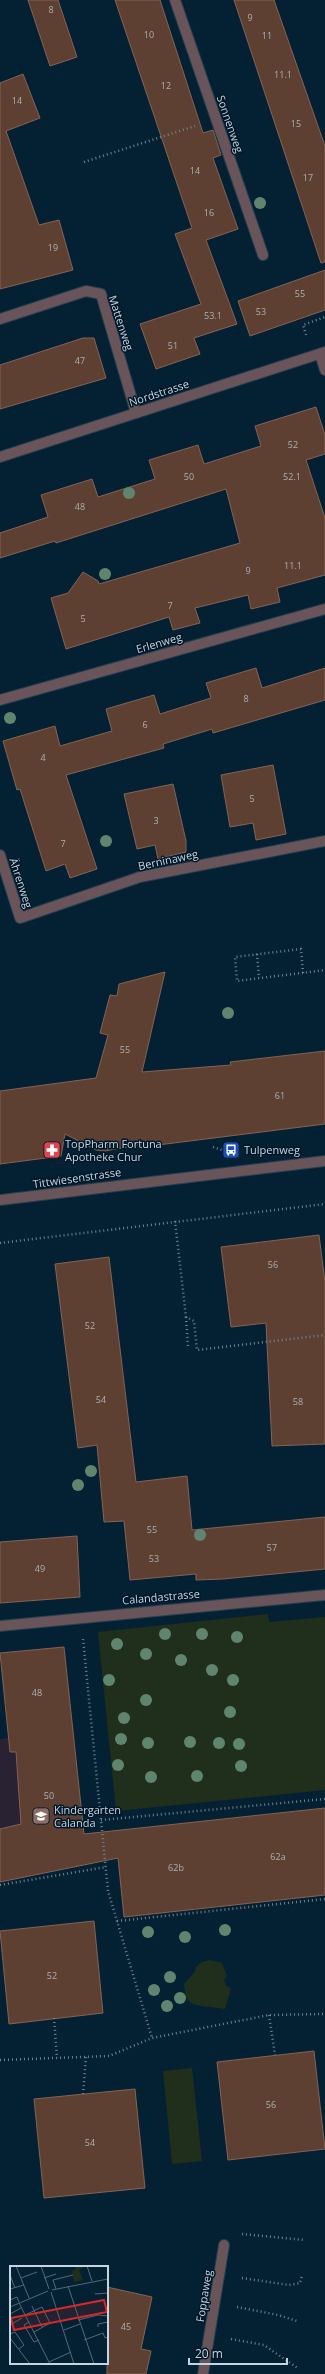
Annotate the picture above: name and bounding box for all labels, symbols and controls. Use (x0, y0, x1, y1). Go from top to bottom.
house number: 8 (48, 3, 54, 16)
house number: 9 (247, 11, 253, 24)
house number: 10 (144, 28, 154, 41)
house number: 11 (262, 29, 272, 42)
house number: 11.1 (274, 68, 292, 81)
house number: 12 (161, 79, 171, 92)
street label: Sonnenweg (214, 93, 247, 155)
house number: 14 (12, 94, 22, 107)
house number: 15 (291, 117, 301, 130)
house number: 14 (190, 164, 200, 177)
house number: 17 (303, 171, 313, 184)
house number: 16 (204, 206, 214, 219)
house number: 19 (48, 241, 58, 254)
house number: 55 (295, 287, 305, 300)
street label: Mattenweg (105, 293, 137, 353)
house number: 53 (256, 305, 266, 318)
house number: 53.1 (204, 309, 222, 322)
house number: 51 (168, 339, 178, 352)
house number: 47 (75, 354, 85, 367)
street label: Nordstrasse (127, 376, 191, 409)
house number: 52 (288, 438, 298, 451)
house number: 50 (184, 470, 194, 483)
house number: 52.1 (283, 470, 301, 483)
house number: 48 (75, 500, 85, 513)
house number: 11.1 (284, 559, 302, 572)
house number: 9 (245, 564, 251, 577)
house number: 7 (167, 599, 173, 612)
house number: 5 (80, 612, 86, 625)
street label: Erlenweg (134, 629, 184, 656)
house number: 8 (243, 692, 249, 705)
house number: 6 (142, 718, 148, 731)
house number: 4 (40, 751, 46, 764)
house number: 5 (249, 792, 255, 805)
house number: 3 (153, 814, 159, 827)
house number: 7 (60, 837, 66, 850)
street label: Berninaweg (137, 846, 199, 873)
street label: Ährenweg (6, 856, 37, 910)
house number: 55 (120, 1043, 130, 1056)
house number: 61 (275, 1089, 285, 1102)
place label: TopPharm Fortuna Apotheke Chur (65, 1136, 162, 1164)
pharmacy icon: TopPharm Fortuna Apotheke Chur (42, 1140, 62, 1160)
bus stop icon: Tulpenweg (221, 1140, 241, 1160)
place label: Tulpenweg (244, 1142, 300, 1157)
street label: Tittwiesenstrasse (32, 1164, 122, 1191)
house number: 56 (268, 1258, 278, 1271)
house number: 52 (85, 1319, 95, 1332)
house number: 54 (96, 1393, 106, 1406)
house number: 58 (293, 1395, 303, 1408)
house number: 55 (147, 1523, 157, 1536)
house number: 57 (267, 1541, 277, 1554)
house number: 53 (149, 1552, 159, 1565)
house number: 49 (35, 1562, 45, 1575)
street label: Calandastrasse (121, 1586, 200, 1607)
house number: 48 (32, 1686, 42, 1699)
house number: 50 (44, 1789, 54, 1802)
place label: Kindergarten Calanda (54, 1802, 121, 1830)
school or university icon: Kindergarten Calanda (31, 1806, 51, 1826)
house number: 62a (270, 1850, 286, 1863)
house number: 62b (168, 1861, 184, 1874)
house number: 52 (47, 1969, 57, 1982)
house number: 56 (266, 2098, 276, 2111)
house number: 54 (85, 2136, 95, 2149)
inset map (10, 2266, 108, 2364)
street label: Foppaweg (192, 2269, 215, 2323)
house number: 45 (121, 2320, 131, 2333)
scale bar (189, 2340, 287, 2366)
text: 20 m (195, 2345, 223, 2362)

